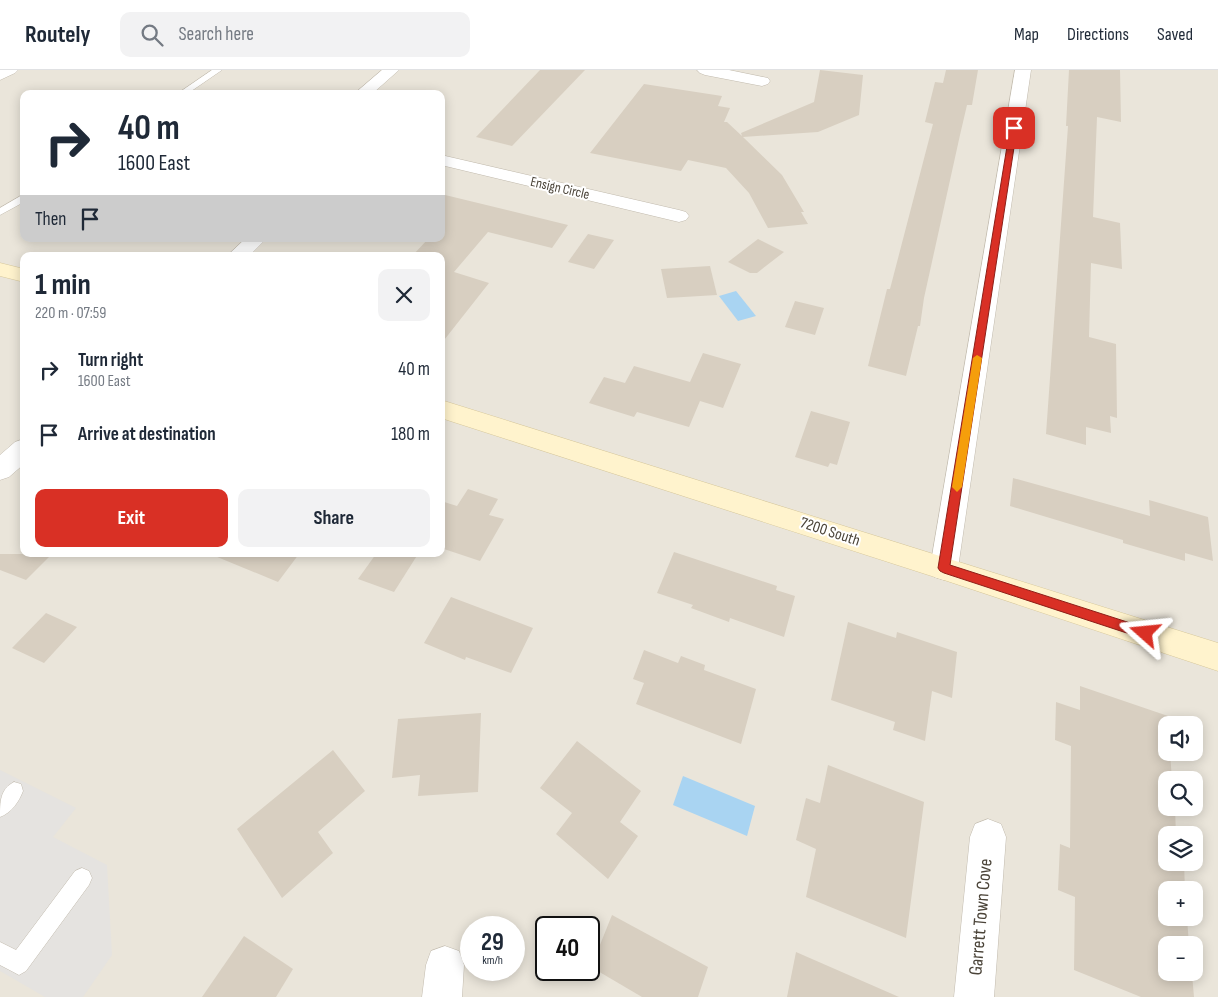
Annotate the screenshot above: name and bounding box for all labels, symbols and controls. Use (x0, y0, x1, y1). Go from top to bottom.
search box (120, 12, 470, 57)
text: Routely (25, 20, 90, 49)
icon: search (138, 21, 166, 49)
text: Search here (178, 23, 254, 46)
text: Map (1014, 24, 1039, 45)
text: Directions (1067, 24, 1129, 45)
text: Saved (1157, 24, 1193, 45)
text: 40 m (118, 107, 180, 150)
pin (993, 107, 1035, 149)
icon: right (35, 110, 100, 175)
icon: arrive (1000, 114, 1028, 142)
text: 1600 East (118, 150, 190, 177)
street label: Ensign Circle (529, 173, 591, 203)
icon: arrive (76, 205, 104, 233)
text: Then (35, 208, 66, 231)
text: 1 min (35, 267, 91, 303)
button: close (378, 269, 430, 321)
text: 220 m · 07:59 (35, 304, 106, 323)
text: Turn right (78, 349, 143, 372)
icon: right (35, 356, 63, 384)
text: 40 m (398, 358, 430, 381)
text: 1600 East (78, 372, 131, 391)
icon: arrive (35, 421, 63, 449)
text: Arrive at destination (78, 423, 216, 446)
text: 180 m (391, 423, 430, 446)
button: Exit (35, 489, 228, 547)
button: Share (238, 489, 430, 547)
street label: 7200 South (798, 513, 862, 551)
position arrow (1118, 606, 1170, 658)
map controls (1158, 716, 1203, 981)
button: sound (1158, 716, 1203, 761)
button: search (1158, 771, 1203, 816)
button: layers (1158, 826, 1203, 871)
street label: Garrett Town Cove (964, 858, 998, 976)
button: + (1158, 881, 1203, 926)
speed limit sign: 40 (535, 916, 600, 981)
text: 29 (481, 927, 504, 958)
button: − (1158, 936, 1203, 981)
text: km/h (482, 953, 503, 968)

